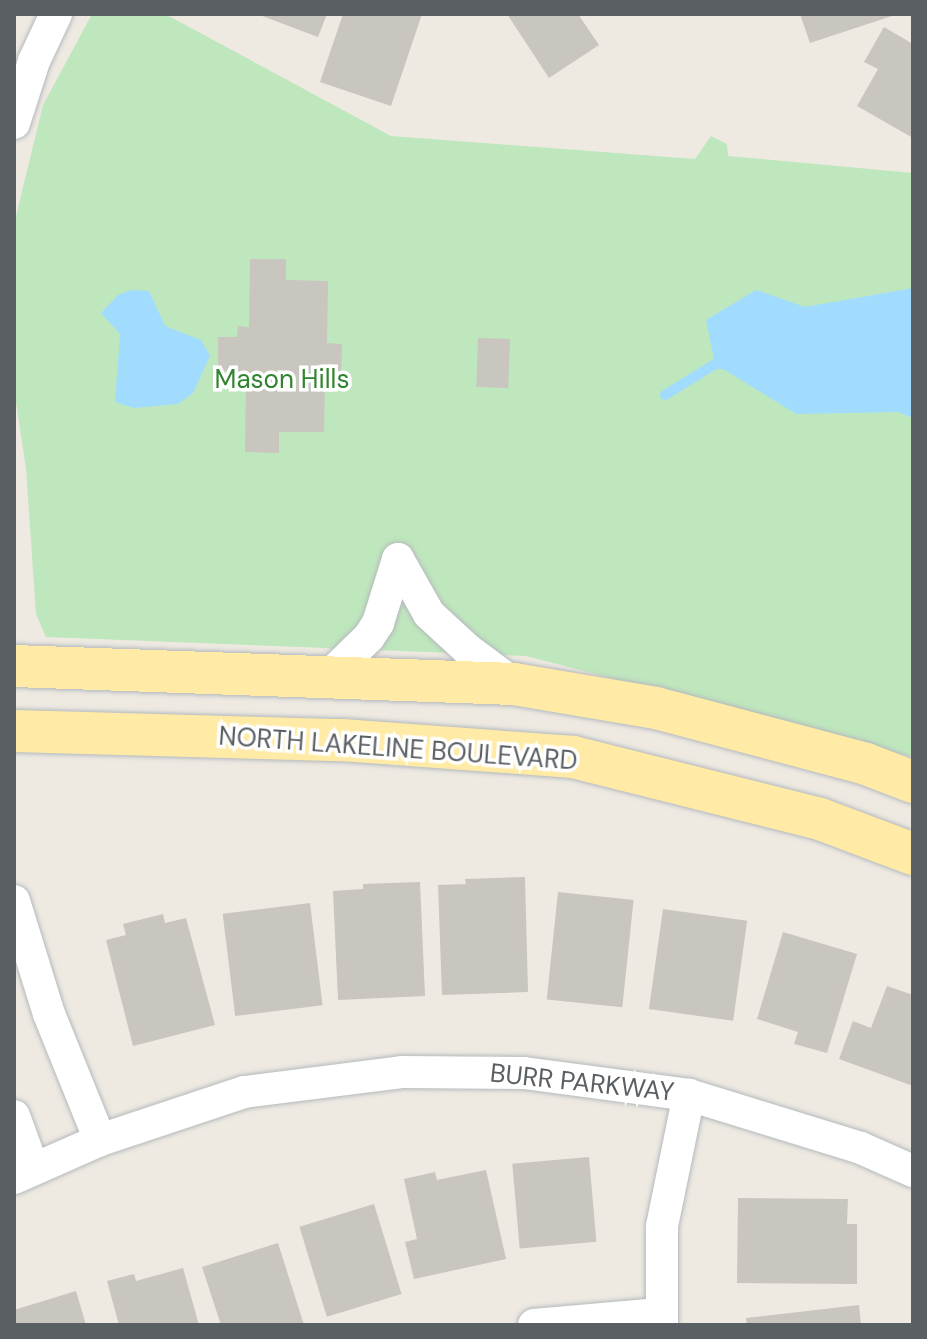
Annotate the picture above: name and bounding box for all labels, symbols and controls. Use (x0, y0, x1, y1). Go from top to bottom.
park label: Mason Hills (215, 364, 349, 396)
street label: NORTH LAKELINE BOULEVARD (218, 721, 578, 777)
street label: BURR PARKWAY (488, 1058, 676, 1108)

